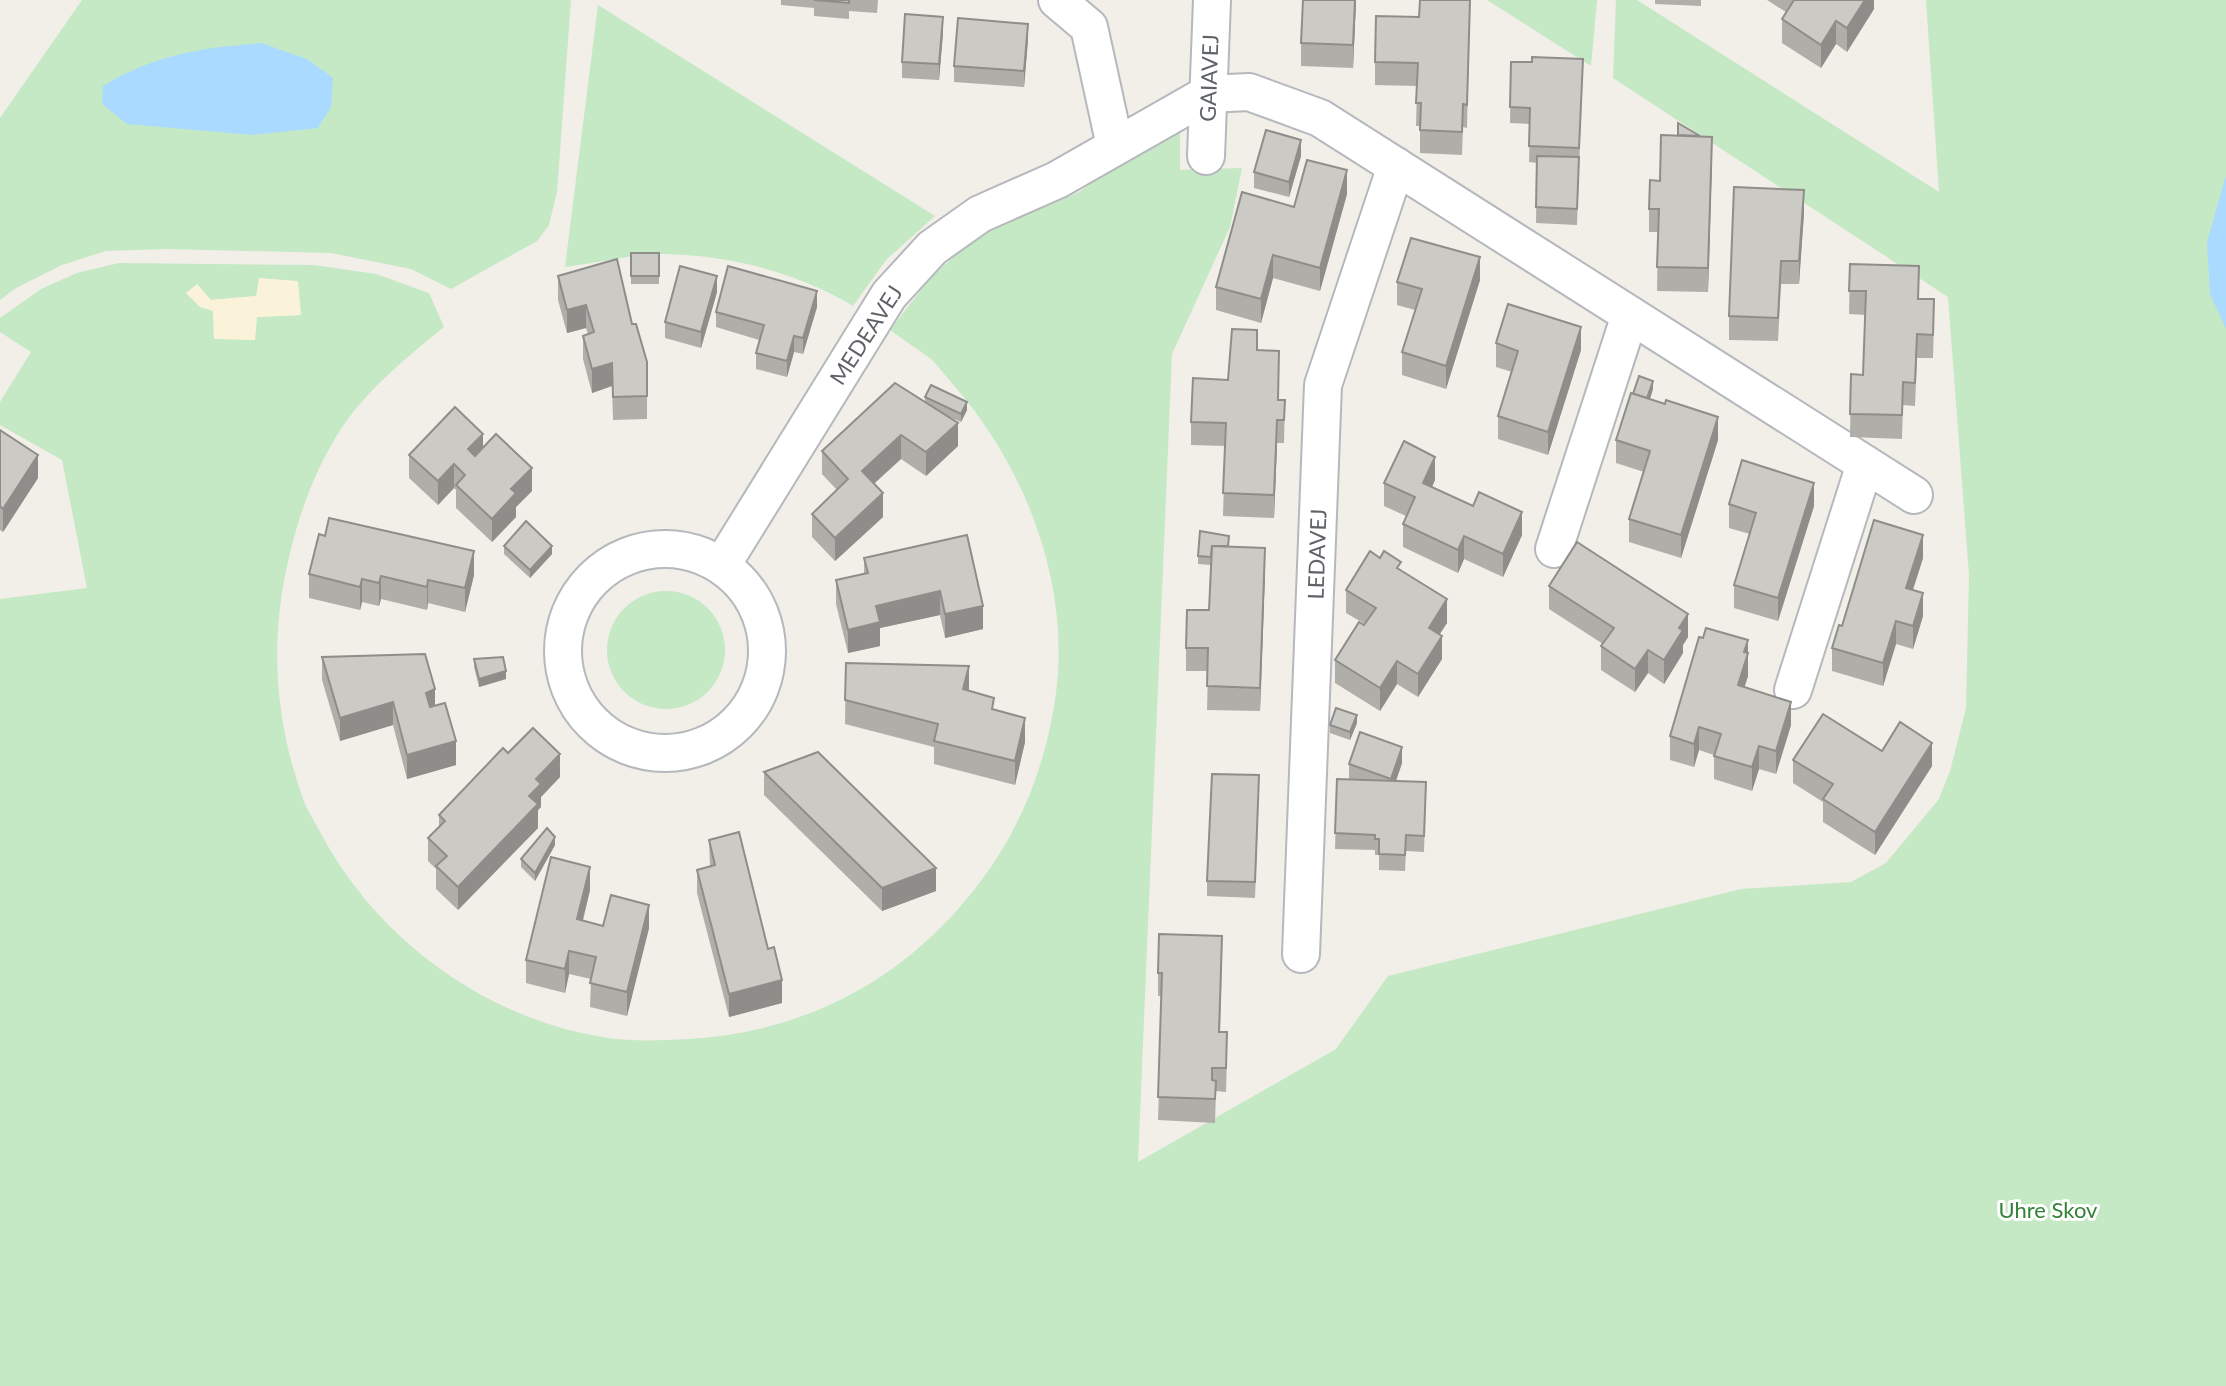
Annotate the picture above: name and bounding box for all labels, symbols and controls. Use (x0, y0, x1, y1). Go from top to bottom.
street label: GAIAVEJ (1193, 34, 1224, 122)
street label: MEDEAVEJ (823, 280, 908, 390)
street label: LEDAVEJ (1301, 508, 1332, 600)
park label: Uhre Skov (1999, 1196, 2098, 1223)

